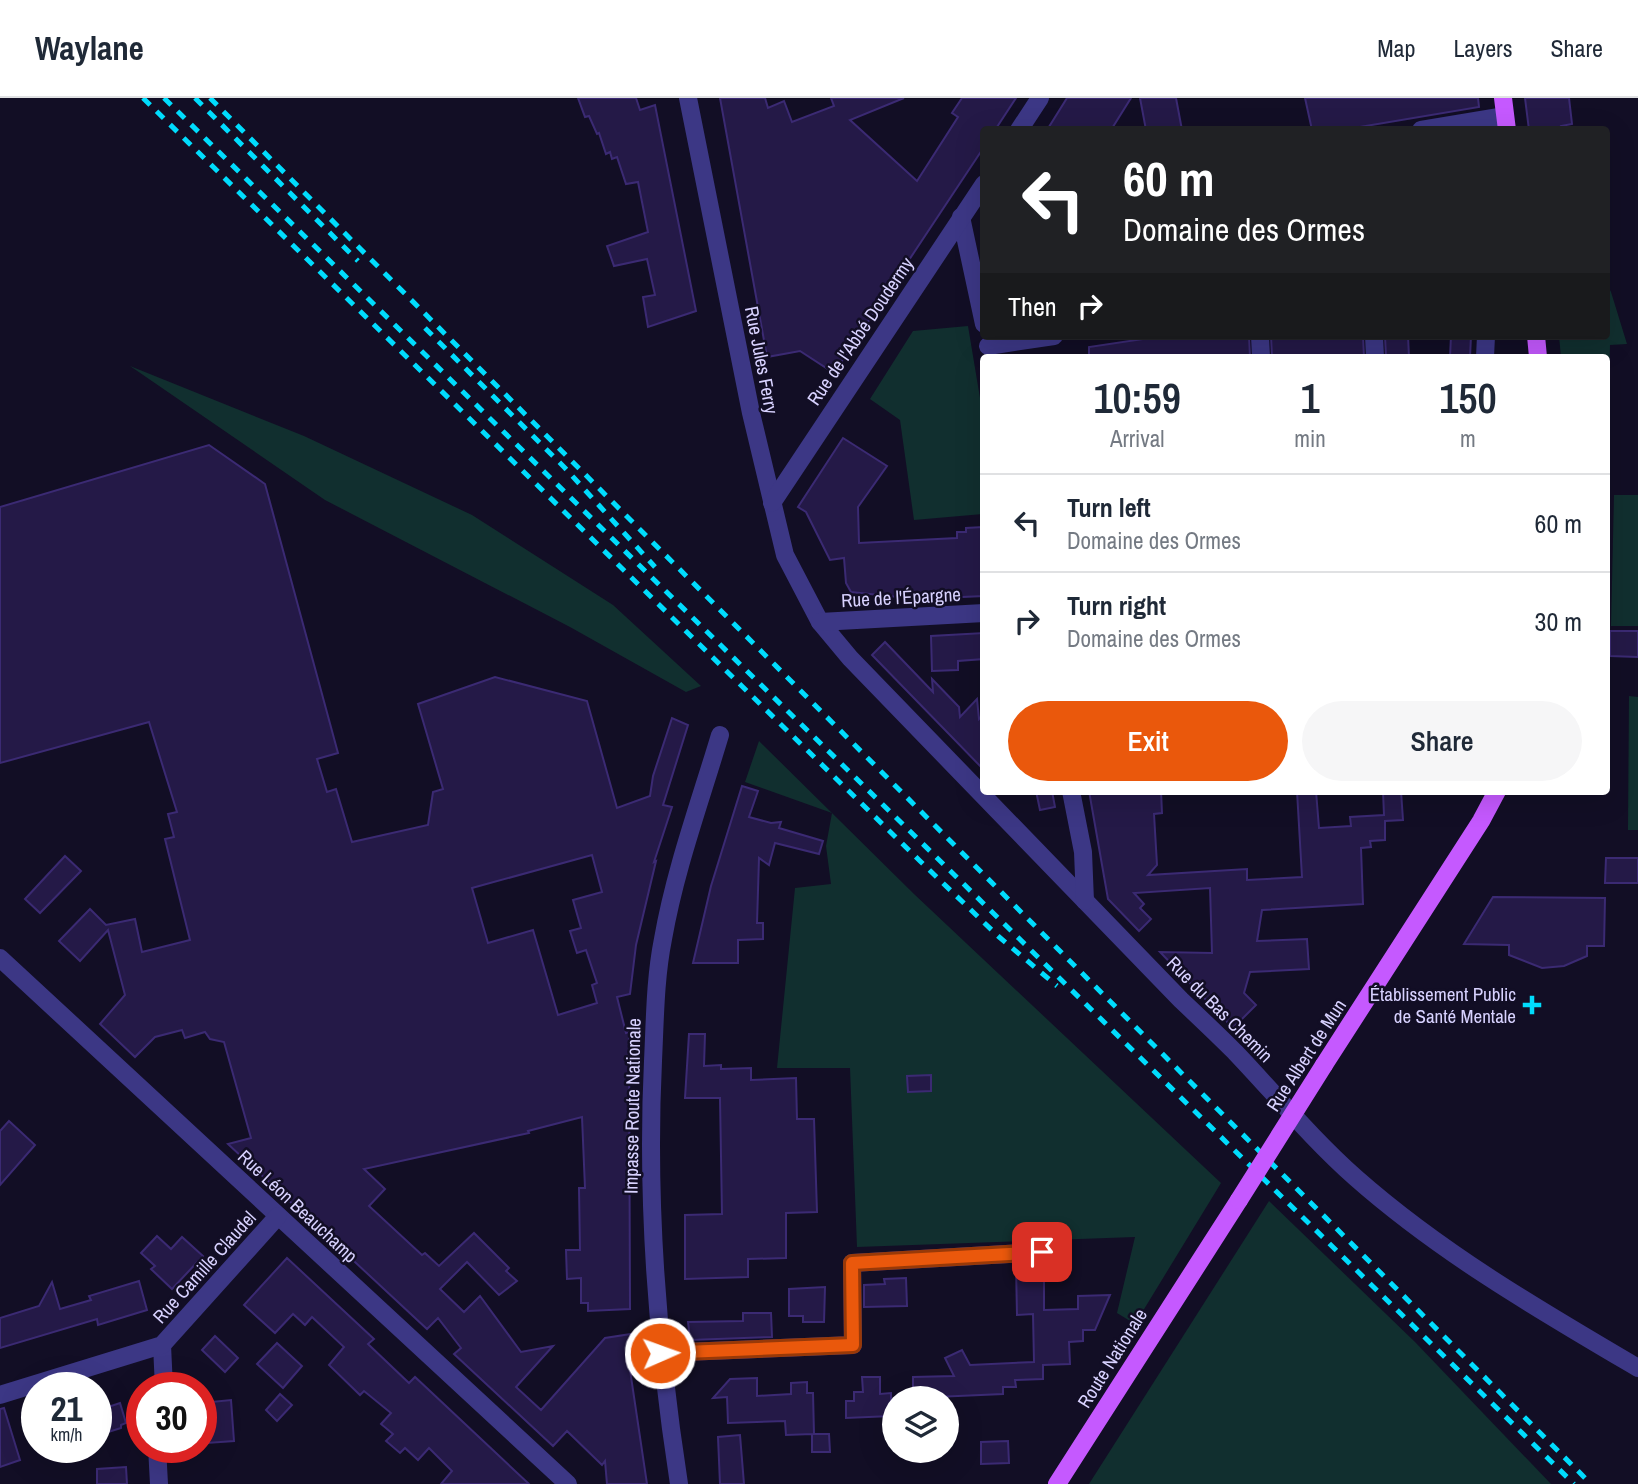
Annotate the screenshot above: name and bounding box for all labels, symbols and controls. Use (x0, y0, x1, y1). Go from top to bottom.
text: Waylane (35, 26, 144, 70)
text: Map (1377, 32, 1415, 64)
text: Layers (1453, 32, 1512, 64)
text: Share (1550, 32, 1603, 64)
text: 60 m (1123, 145, 1215, 211)
icon: left (1008, 154, 1099, 245)
text: Domaine des Ormes (1123, 208, 1365, 251)
street label: Rue de l'Abbé Doudermy (801, 252, 919, 410)
icon: right (1071, 287, 1109, 325)
text: Then (1008, 289, 1057, 324)
street label: Rue Jules Ferry (739, 304, 785, 416)
text: 10:59 (1093, 370, 1181, 426)
text: 1 (1300, 370, 1320, 426)
text: 150 (1439, 370, 1497, 426)
text: Arrival (1110, 423, 1164, 454)
text: min (1294, 423, 1326, 454)
text: m (1460, 423, 1476, 454)
text: Turn left (1067, 490, 1151, 525)
icon: left (1008, 504, 1046, 542)
text: 60 m (1535, 506, 1582, 541)
text: Domaine des Ormes (1067, 525, 1241, 556)
street label: Rue de l'Épargne (840, 581, 962, 613)
text: Turn right (1067, 588, 1166, 623)
icon: right (1008, 602, 1046, 640)
text: 30 m (1535, 604, 1582, 639)
text: Domaine des Ormes (1067, 623, 1241, 654)
button: Exit (1008, 701, 1288, 781)
button: Share (1302, 701, 1582, 781)
street label: Rue du Bas Chemin (1161, 950, 1279, 1068)
place label: Établissement Public de Santé Mentale (1370, 981, 1516, 1029)
street label: Rue Albert de Mun (1260, 994, 1352, 1116)
marker: Établissement Public de Santé Mentale (1522, 995, 1542, 1015)
street label: Impasse Route Nationale (617, 1018, 647, 1194)
street label: Rue Léon Beauchamp (232, 1144, 364, 1268)
street label: Rue Camille Claudel (147, 1205, 261, 1329)
pin (1012, 1222, 1072, 1282)
icon: arrive (1023, 1233, 1061, 1271)
street label: Route Nationale (1071, 1303, 1153, 1413)
position arrow (623, 1316, 697, 1390)
speed limit sign: 30 (126, 1372, 217, 1463)
text: 21 (51, 1385, 82, 1432)
map controls (882, 1386, 959, 1463)
button: layers (882, 1386, 959, 1463)
text: km/h (51, 1422, 83, 1447)

